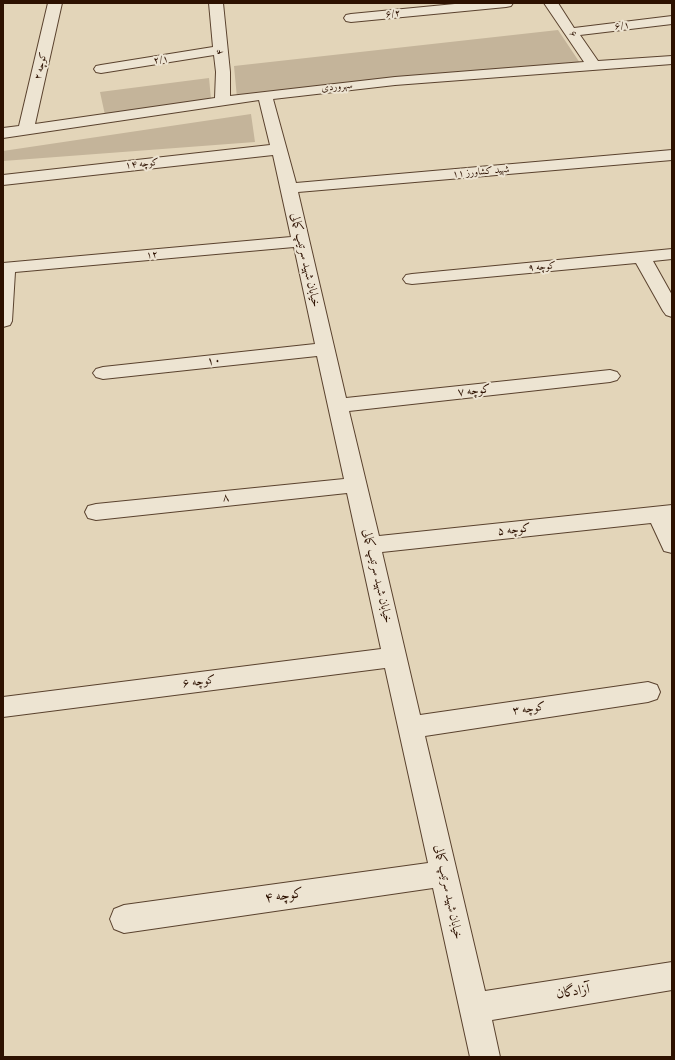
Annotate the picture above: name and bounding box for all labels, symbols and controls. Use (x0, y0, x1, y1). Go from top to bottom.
street label: ۶/۲ (385, 7, 401, 21)
street label: ۶/۱ (614, 19, 630, 33)
street label: ۶ (566, 28, 580, 40)
street label: ۴ (214, 48, 226, 56)
street label: کوچه ۲ (32, 51, 50, 81)
street label: ۲/۱ (153, 53, 169, 67)
street label: سهروردی (321, 79, 353, 95)
street label: کوچه ۱۴ (125, 156, 159, 172)
street label: ۱۱ شهید کشاورز (452, 164, 510, 180)
street label: خیابان شهید سرتیپ کمالی (287, 212, 323, 308)
street label: ۱۲ (146, 249, 158, 261)
street label: کوچه ۹ (528, 260, 556, 274)
street label: ۱۰ (206, 353, 222, 369)
street label: کوچه ۷ (457, 382, 491, 400)
street label: ۸ (222, 490, 230, 506)
street label: کوچه ۵ (497, 521, 531, 539)
street label: خیابان شهید سرتیپ کمالی (359, 528, 395, 624)
street label: کوچه ۶ (182, 673, 216, 691)
street label: کوچه ۳ (512, 700, 546, 718)
street label: خیابان شهید سرتیپ کمالی (431, 843, 465, 941)
street label: کوچه ۴ (264, 885, 304, 907)
street label: آزادگان (555, 981, 591, 1003)

